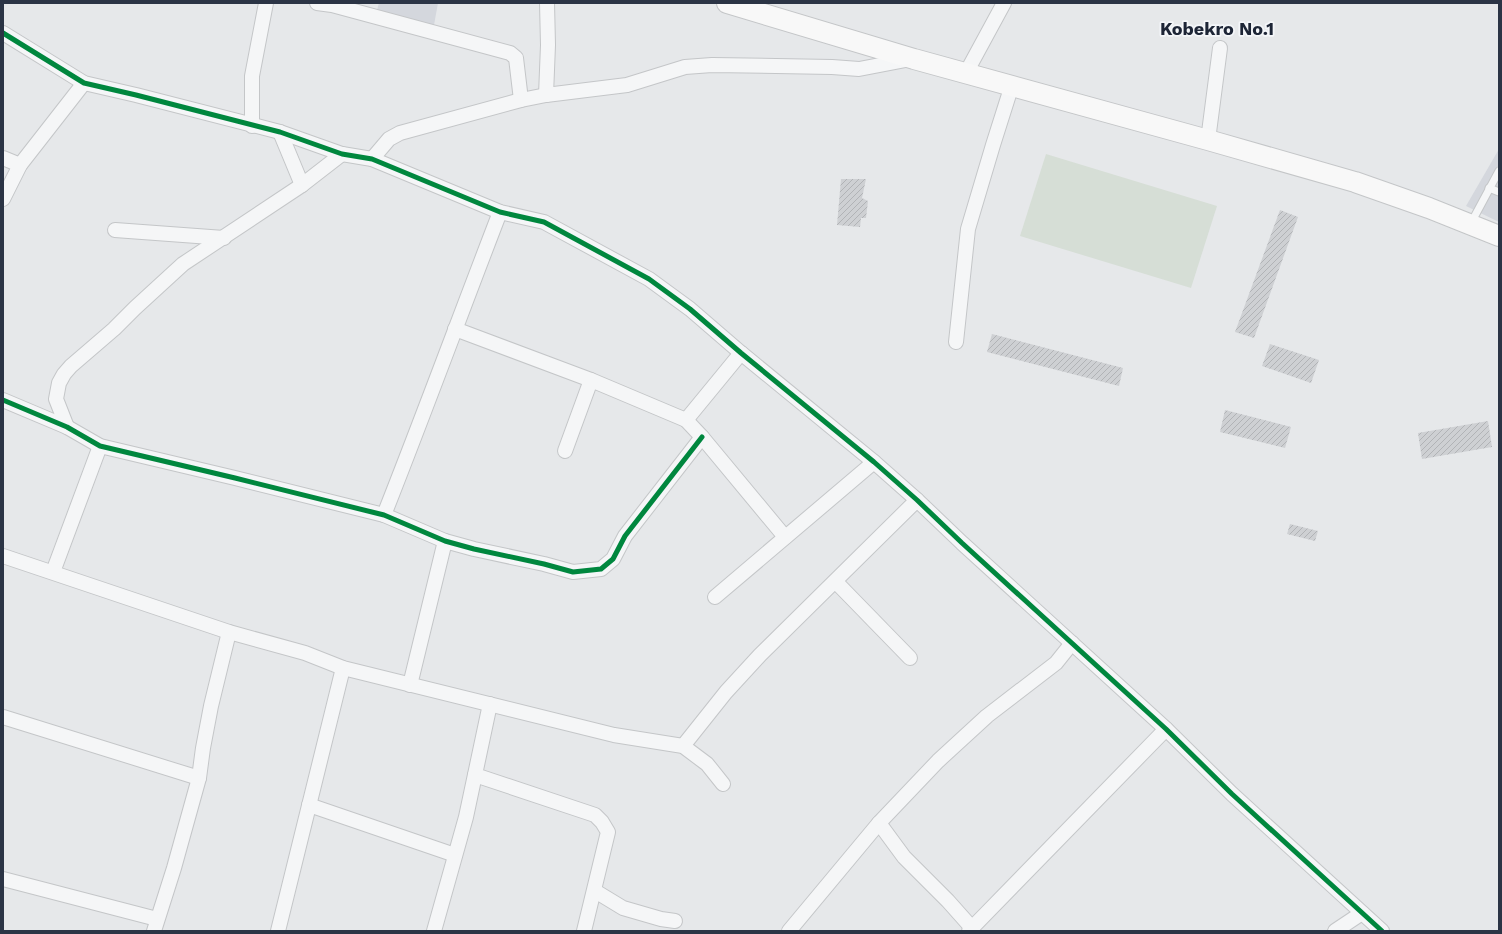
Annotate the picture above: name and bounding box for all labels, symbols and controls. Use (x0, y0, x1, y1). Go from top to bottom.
district label: Kobekro No.1 (1160, 18, 1274, 39)

